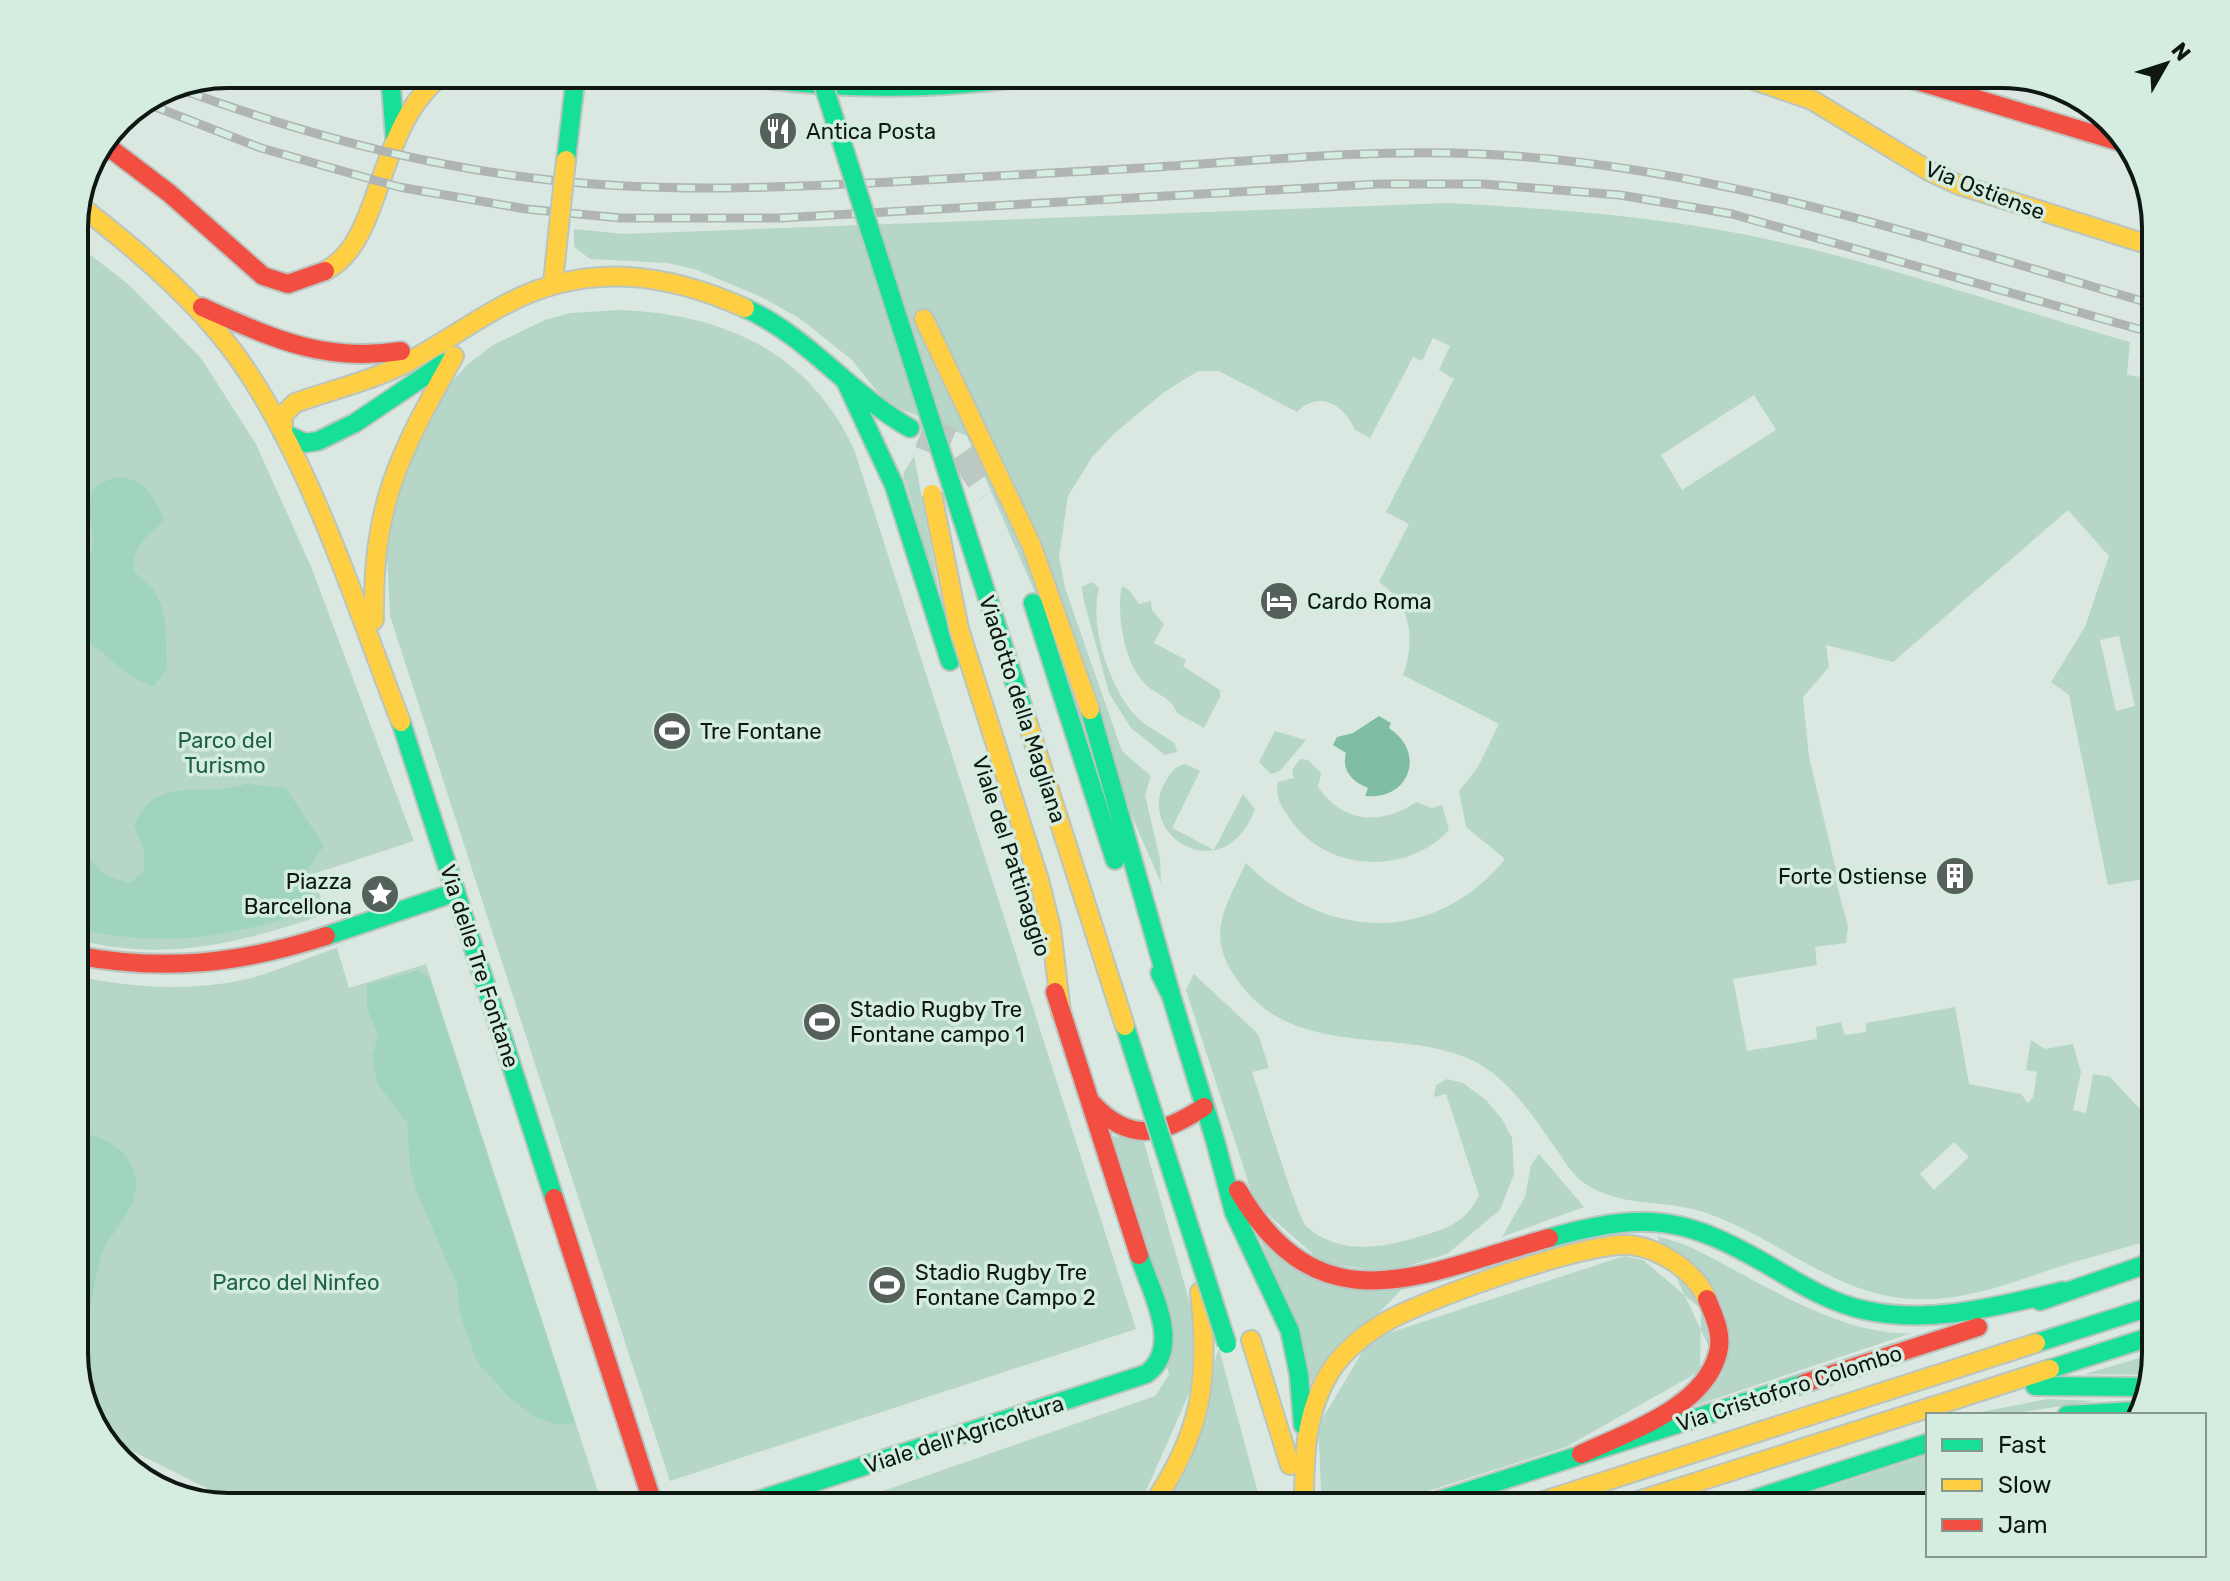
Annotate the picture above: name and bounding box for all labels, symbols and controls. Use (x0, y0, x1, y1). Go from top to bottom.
north arrow (2126, 24, 2206, 104)
text: N (2166, 37, 2197, 66)
restaurant icon: Antica Posta (757, 110, 799, 152)
place label: Antica Posta (806, 118, 936, 145)
street label: Via Ostiense (1921, 155, 2049, 226)
hotel icon: Cardo Roma (1258, 580, 1300, 622)
place label: Cardo Roma (1307, 588, 1432, 615)
street label: Viadotto della Magliana (973, 592, 1072, 826)
sports icon: Tre Fontane (651, 710, 693, 752)
place label: Tre Fontane (700, 718, 822, 745)
park label: Parco del Turismo (177, 727, 273, 779)
street label: Viale del Pattinaggio (966, 753, 1057, 960)
building icon: Forte Ostiense (1934, 855, 1976, 897)
street label: Via delle Tre Fontane (434, 861, 525, 1071)
place label: Forte Ostiense (1778, 863, 1927, 890)
place label: Piazza Barcellona (244, 868, 352, 920)
place icon: Piazza Barcellona (359, 873, 401, 915)
place label: Stadio Rugby Tre Fontane campo 1 (850, 996, 1025, 1048)
sports icon: Stadio Rugby Tre Fontane campo 1 (801, 1001, 843, 1043)
place label: Stadio Rugby Tre Fontane Campo 2 (915, 1259, 1096, 1311)
sports icon: Stadio Rugby Tre Fontane Campo 2 (866, 1264, 908, 1306)
park label: Parco del Ninfeo (212, 1269, 380, 1296)
street label: Via Cristoforo Colombo (1673, 1339, 1905, 1438)
street label: Viale dell'Agricoltura (861, 1389, 1067, 1479)
legend (1926, 1413, 2206, 1557)
text: Fast (1998, 1431, 2046, 1459)
text: Slow (1998, 1471, 2051, 1499)
text: Jam (1998, 1511, 2048, 1539)

